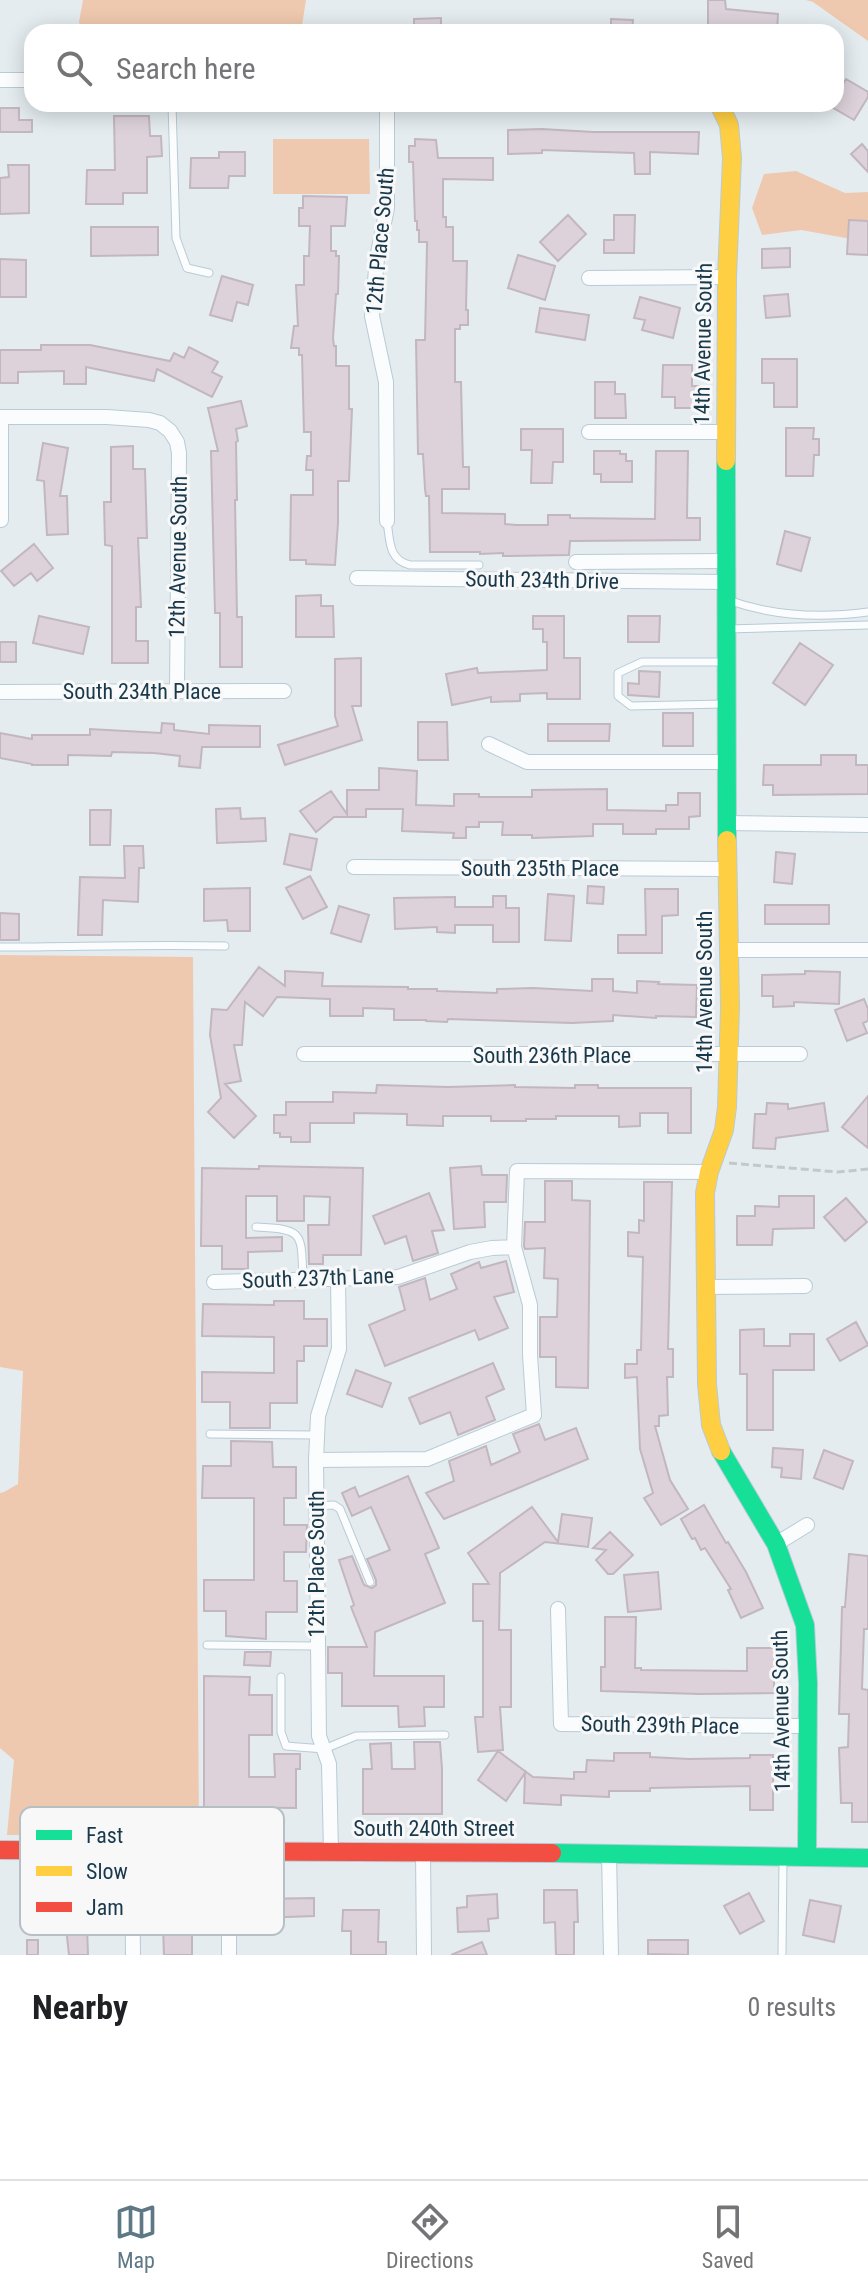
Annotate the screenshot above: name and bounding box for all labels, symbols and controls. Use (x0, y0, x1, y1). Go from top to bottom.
search box (24, 24, 844, 112)
icon: search (52, 46, 96, 90)
text: Search here (116, 51, 256, 86)
street label: 12th Place South (361, 166, 399, 316)
street label: 14th Avenue South (689, 263, 717, 425)
street label: 12th Avenue South (164, 476, 192, 638)
street label: South 234th Drive (465, 566, 619, 594)
street label: South 234th Place (63, 679, 221, 704)
street label: South 235th Place (461, 856, 619, 881)
street label: 14th Avenue South (692, 911, 717, 1073)
street label: South 236th Place (473, 1043, 631, 1068)
street label: South 237th Lane (242, 1263, 394, 1293)
street label: 12th Place South (304, 1490, 329, 1638)
street label: 14th Avenue South (767, 1630, 795, 1792)
street label: South 239th Place (581, 1711, 739, 1739)
legend (20, 1807, 284, 1935)
street label: South 240th Street (353, 1816, 515, 1841)
text: Fast (86, 1823, 123, 1848)
text: Slow (86, 1859, 128, 1884)
text: Jam (86, 1895, 124, 1920)
text: Nearby (32, 1987, 128, 2027)
text: 0 results (747, 1992, 836, 2022)
tab: Map (114, 2200, 158, 2273)
tab: Directions (386, 2200, 474, 2273)
tab: Saved (702, 2200, 754, 2273)

